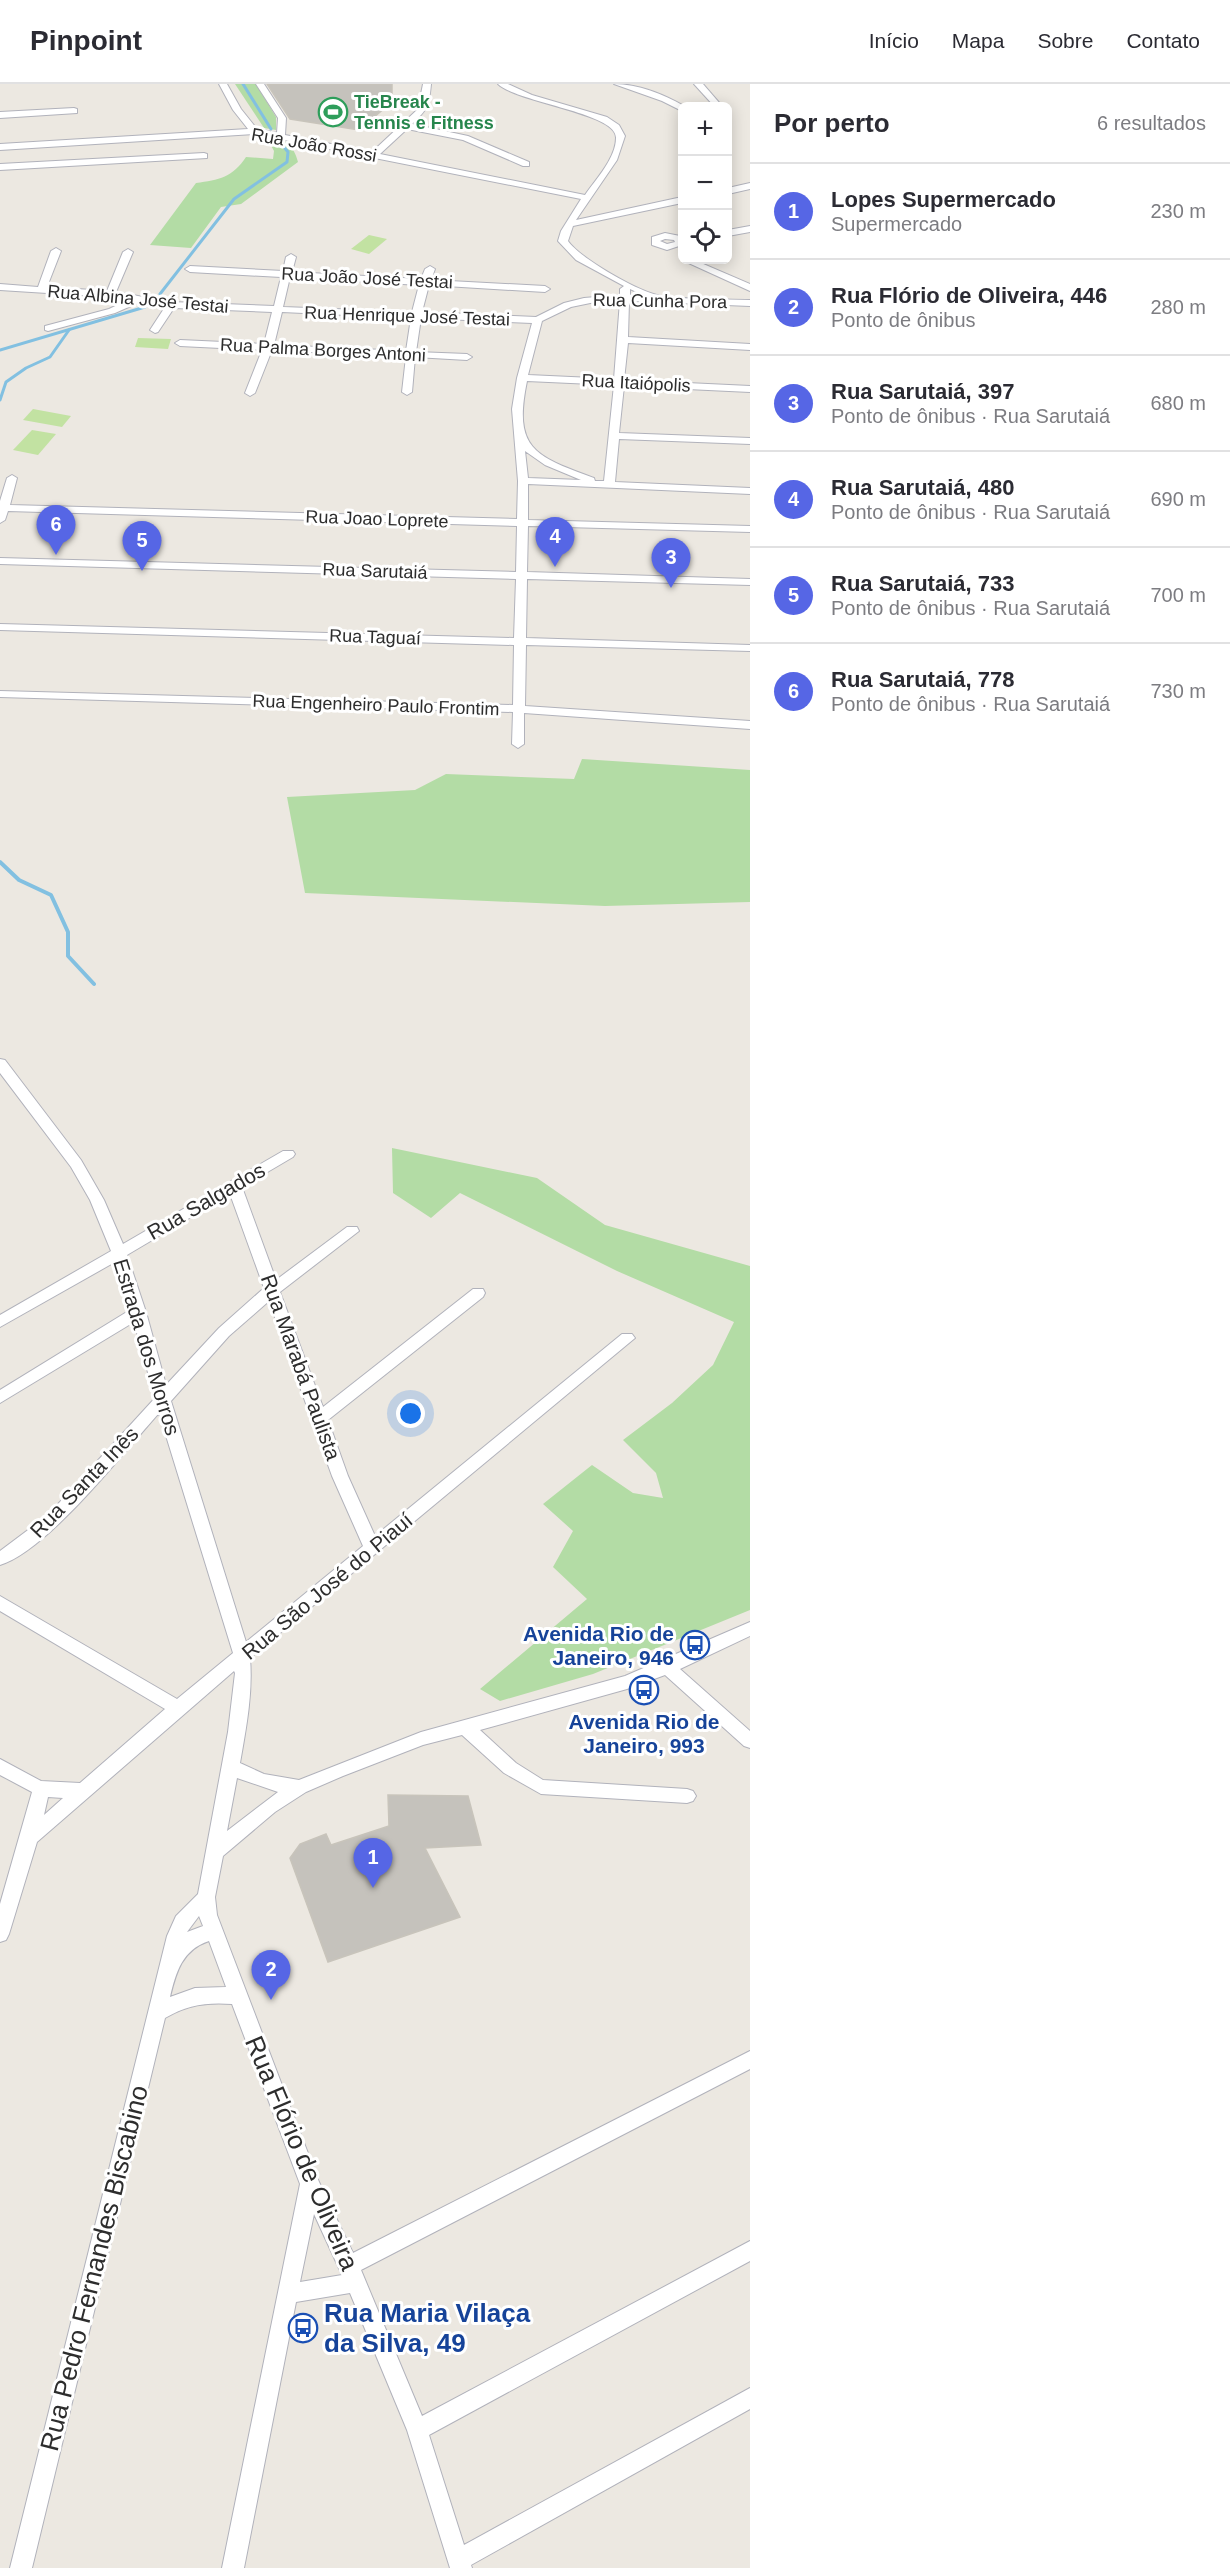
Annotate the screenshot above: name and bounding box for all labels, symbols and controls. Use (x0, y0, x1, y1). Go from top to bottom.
text: Pinpoint (30, 25, 142, 56)
text: Início (869, 29, 919, 52)
text: Mapa (952, 29, 1004, 52)
text: Sobre (1037, 29, 1093, 52)
text: Contato (1126, 29, 1200, 52)
place label: TieBreak - Tennis e Fitness (354, 92, 494, 133)
sports icon: TieBreak - Tennis e Fitness (317, 96, 349, 128)
map controls (678, 102, 732, 264)
button: + (678, 102, 732, 156)
text: Por perto (774, 108, 890, 138)
text: 6 resultados (1097, 112, 1206, 134)
street label: Rua João Rossi (250, 124, 378, 166)
button: − (678, 156, 732, 210)
text: Lopes Supermercado (831, 187, 1056, 212)
text: 1 (788, 200, 799, 222)
text: 230 m (1150, 200, 1206, 222)
button: locate (678, 210, 732, 264)
text: Supermercado (831, 213, 962, 235)
street label: Rua João José Testai (281, 264, 453, 292)
street label: Rua Albina José Testai (47, 281, 229, 317)
text: Rua Flório de Oliveira, 446 (831, 283, 1107, 308)
street label: Rua Cunha Pora (593, 290, 728, 312)
text: 2 (788, 296, 799, 318)
text: 280 m (1150, 296, 1206, 318)
street label: Rua Henrique José Testai (304, 302, 510, 330)
text: Ponto de ônibus (831, 309, 976, 331)
street label: Rua Palma Borges Antoni (220, 335, 426, 365)
street label: Rua Itaiópolis (581, 370, 691, 396)
text: Rua Sarutaiá, 397 (831, 379, 1014, 404)
text: 3 (788, 392, 799, 414)
text: 680 m (1150, 392, 1206, 414)
text: Ponto de ônibus · Rua Sarutaiá (831, 405, 1110, 427)
text: Rua Sarutaiá, 480 (831, 475, 1014, 500)
text: 4 (788, 488, 799, 510)
text: 690 m (1150, 488, 1206, 510)
text: Ponto de ônibus · Rua Sarutaiá (831, 501, 1110, 523)
pin: 6 (36, 506, 76, 555)
street label: Rua Joao Loprete (305, 507, 449, 531)
pin: 4 (536, 518, 574, 567)
pin: 5 (122, 522, 162, 571)
pin: 3 (652, 538, 690, 588)
street label: Rua Sarutaiá (322, 559, 429, 583)
text: Rua Sarutaiá, 733 (831, 571, 1014, 596)
text: 5 (788, 584, 799, 606)
text: 700 m (1150, 584, 1206, 606)
text: Ponto de ônibus · Rua Sarutaiá (831, 597, 1110, 619)
street label: Rua Taguaí (329, 625, 421, 649)
text: Rua Sarutaiá, 778 (831, 667, 1014, 692)
text: 6 (788, 680, 799, 702)
text: 730 m (1150, 680, 1206, 702)
street label: Rua Engenheiro Paulo Frontim (252, 691, 500, 719)
text: Ponto de ônibus · Rua Sarutaiá (831, 693, 1110, 715)
street label: Rua Salgados (143, 1158, 269, 1244)
street label: Estrada dos Morros (109, 1256, 185, 1438)
street label: Rua Marabá Paulista (257, 1271, 345, 1463)
your location (396, 1399, 425, 1428)
street label: Rua Santa Inês (25, 1422, 143, 1542)
street label: Rua São José do Piauí (237, 1508, 417, 1664)
place label: Avenida Rio de Janeiro, 946 (523, 1622, 674, 1669)
bus stop icon: Avenida Rio de Janeiro, 946 (679, 1629, 711, 1661)
bus stop icon: Avenida Rio de Janeiro, 993 (628, 1674, 660, 1706)
place label: Avenida Rio de Janeiro, 993 (569, 1710, 719, 1757)
pin: 1 (354, 1838, 392, 1888)
pin: 2 (252, 1950, 290, 2000)
street label: Rua Flório de Oliveira (239, 2031, 365, 2275)
street label: Rua Pedro Fernandes Biscabino (34, 2082, 154, 2454)
place label: Rua Maria Vilaça da Silva, 49 (324, 2298, 531, 2358)
bus stop icon: Rua Maria Vilaça da Silva, 49 (287, 2312, 319, 2344)

